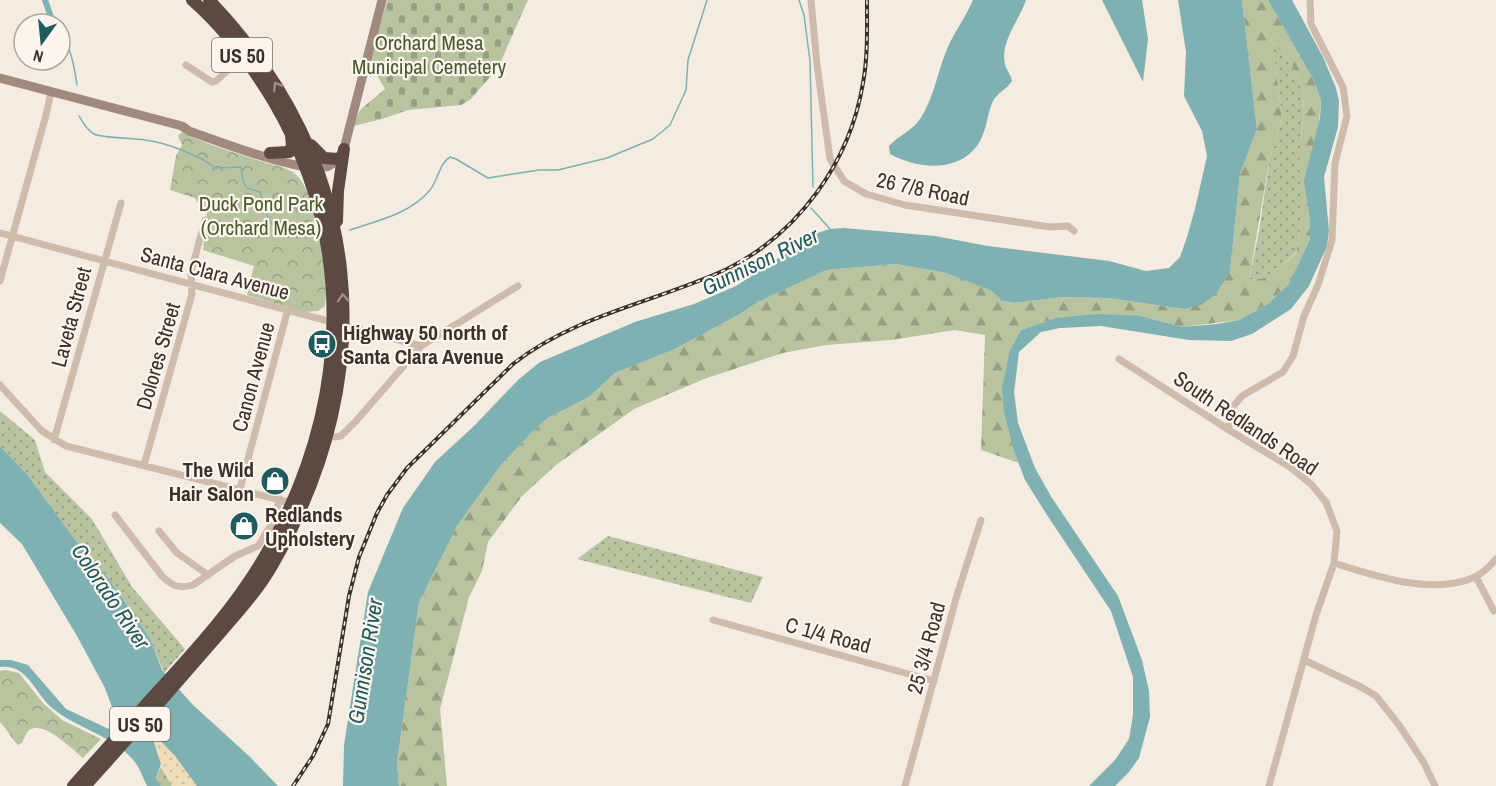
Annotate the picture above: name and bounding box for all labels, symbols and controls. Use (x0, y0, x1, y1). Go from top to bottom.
north arrow (12, 12, 72, 72)
park label: Orchard Mesa Municipal Cemetery (352, 28, 506, 81)
road number: US 50 (212, 38, 272, 72)
text: N (31, 45, 46, 68)
one-way arrow (272, 82, 284, 92)
street label: 26 7/8 Road (874, 165, 972, 213)
park label: Duck Pond Park (Orchard Mesa) (199, 189, 324, 242)
water label: Gunnison River (697, 219, 824, 302)
street label: Santa Clara Avenue (137, 239, 293, 307)
street label: Laveta Street (44, 264, 98, 370)
one-way arrow (337, 293, 350, 302)
street label: Dolores Street (129, 299, 187, 413)
place label: Highway 50 north of Santa Clara Avenue (343, 318, 508, 371)
street label: Canon Avenue (224, 319, 282, 435)
bus stop icon: Highway 50 north of Santa Clara Avenue (306, 328, 338, 360)
street label: South Redlands Road (1168, 364, 1324, 482)
place label: The Wild Hair Salon (169, 455, 254, 508)
shop icon: The Wild Hair Salon (259, 465, 291, 497)
place label: Redlands Upholstery (265, 500, 355, 553)
shop icon: Redlands Upholstery (228, 510, 260, 542)
water label: Colorado River (65, 537, 158, 655)
water label: Gunnison River (340, 595, 390, 726)
street label: 25 3/4 Road (900, 599, 952, 697)
street label: C 1/4 Road (782, 610, 874, 660)
road number: US 50 (110, 707, 170, 741)

